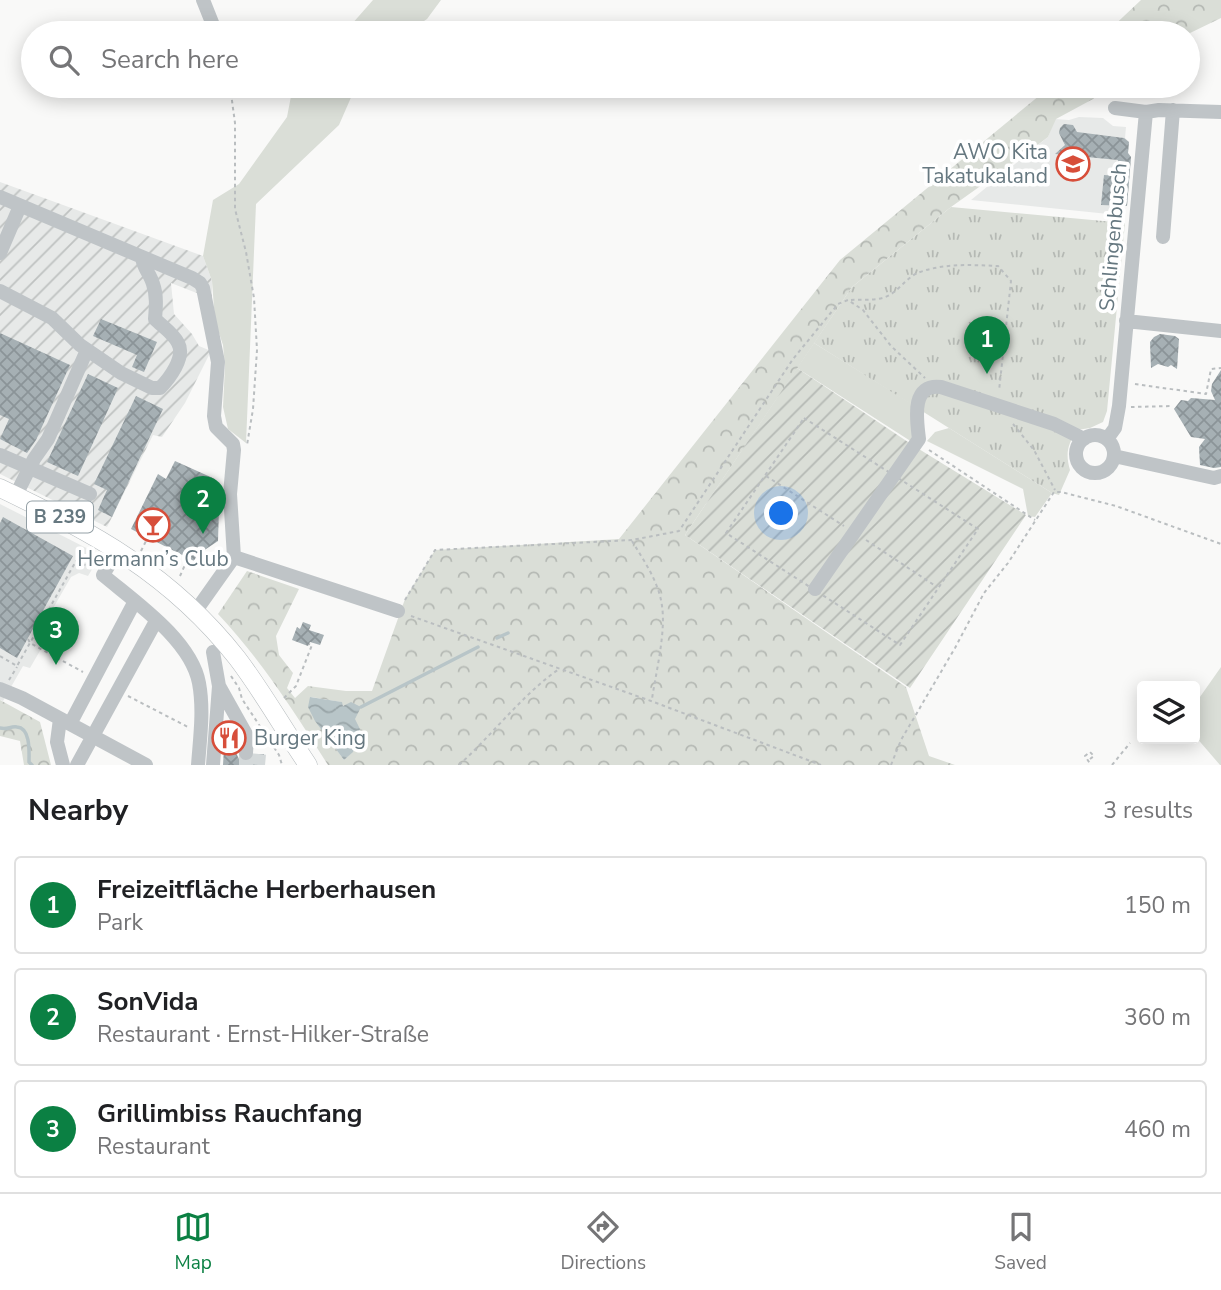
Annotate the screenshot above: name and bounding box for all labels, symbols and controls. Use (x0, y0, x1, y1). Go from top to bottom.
search box (21, 21, 1200, 98)
icon: search (45, 41, 83, 79)
text: Search here (101, 42, 239, 77)
place label: AWO Kita Takatukaland (922, 138, 1048, 190)
school or university icon: AWO Kita Takatukaland (1054, 145, 1092, 183)
street label: Schlingenbusch (1093, 162, 1133, 312)
pin: 1 (964, 316, 1010, 374)
pin: 2 (180, 476, 226, 534)
your location (764, 496, 798, 530)
road number: B 239 (27, 502, 93, 532)
bar icon: Hermann’s Club (134, 506, 172, 544)
place label: Hermann’s Club (77, 545, 229, 573)
pin: 3 (33, 607, 79, 665)
map controls (1137, 681, 1200, 744)
button: layers (1137, 681, 1200, 744)
restaurant icon: Burger King (210, 719, 248, 757)
place label: Burger King (254, 724, 366, 752)
text: Nearby (28, 790, 128, 831)
text: 3 results (1103, 795, 1193, 826)
text: Freizeitfläche Herberhausen (97, 872, 436, 907)
text: 1 (46, 890, 60, 921)
text: 150 m (1124, 890, 1191, 921)
text: Park (97, 907, 143, 938)
text: SonVida (97, 984, 199, 1019)
text: 2 (46, 1002, 60, 1033)
text: 360 m (1124, 1002, 1191, 1033)
text: Restaurant · Ernst-Hilker-Straße (97, 1019, 429, 1050)
text: Grillimbiss Rauchfang (97, 1096, 363, 1131)
text: 3 (46, 1114, 60, 1145)
text: 460 m (1124, 1114, 1191, 1145)
text: Restaurant (97, 1131, 210, 1162)
tab: Map (174, 1208, 212, 1276)
tab: Directions (560, 1208, 646, 1276)
tab: Saved (994, 1208, 1047, 1276)

